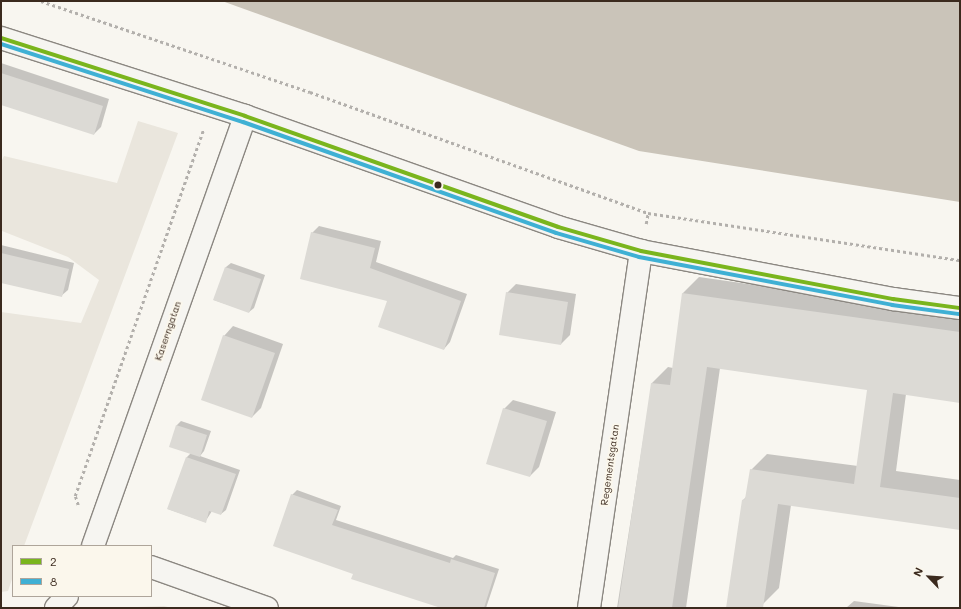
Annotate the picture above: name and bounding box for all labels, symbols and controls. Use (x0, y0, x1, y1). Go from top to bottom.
unlabelled marker (433, 180, 443, 190)
street label: Kaserngatan (152, 300, 184, 362)
street label: Regementsgatan (598, 424, 622, 506)
legend (12, 545, 152, 597)
text: 2 (50, 553, 57, 569)
north arrow (909, 557, 949, 597)
text: N (909, 565, 926, 579)
text: 8 (50, 573, 57, 589)

